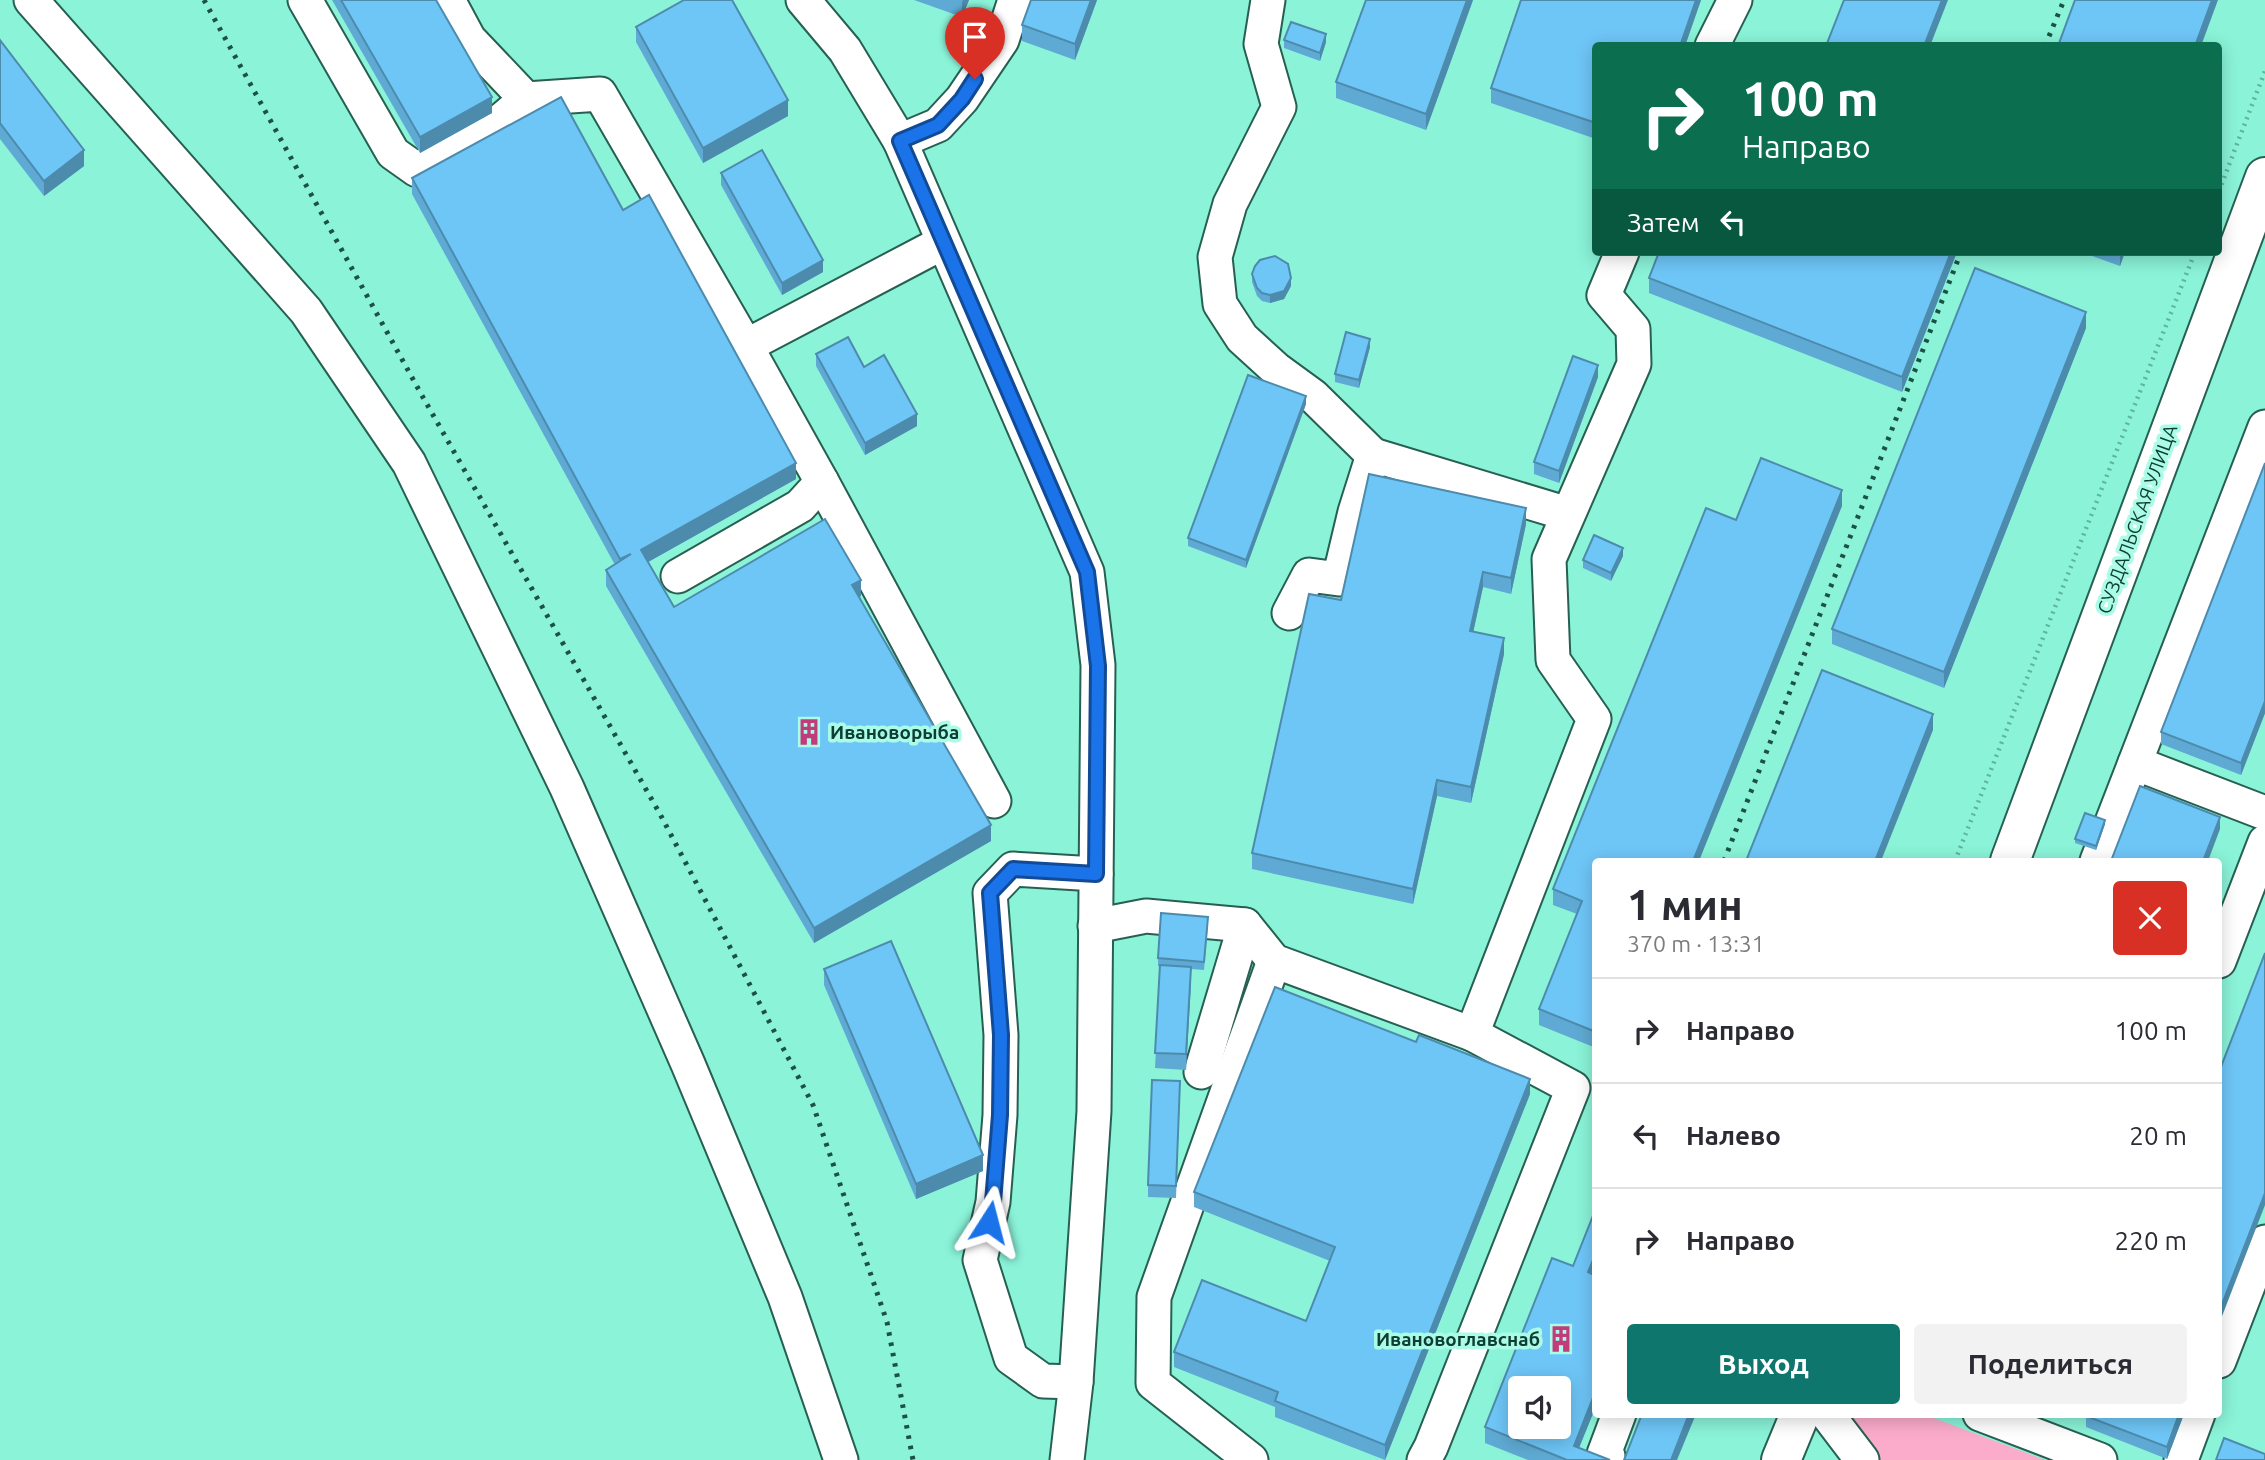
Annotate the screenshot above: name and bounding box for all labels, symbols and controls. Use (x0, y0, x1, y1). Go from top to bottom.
pin (945, 7, 1005, 79)
icon: arrive (956, 18, 994, 56)
icon: right (1627, 70, 1718, 161)
text: 100 m (1742, 70, 1879, 125)
text: Направо (1742, 128, 1871, 164)
icon: left (1714, 203, 1752, 241)
text: Затем (1627, 208, 1700, 237)
street label: СУЗДАЛЬСКАЯ УЛИЦА (2093, 421, 2182, 617)
building icon: Ивановорыба (794, 717, 824, 747)
place label: Ивановорыба (830, 721, 959, 743)
text: 1 мин (1627, 881, 1743, 928)
button: close (2113, 881, 2187, 955)
text: 370 m · 13:31 (1627, 931, 1765, 956)
icon: right (1627, 1012, 1665, 1050)
text: Направо (1686, 1016, 1795, 1045)
text: 100 m (2115, 1016, 2187, 1045)
icon: left (1627, 1117, 1665, 1155)
text: Налево (1686, 1121, 1781, 1150)
text: 20 m (2129, 1121, 2187, 1150)
position arrow (952, 1185, 1026, 1259)
icon: right (1627, 1222, 1665, 1260)
text: Направо (1686, 1226, 1795, 1255)
text: 220 m (2115, 1226, 2187, 1255)
building icon: Ивановоглавснаб (1546, 1324, 1576, 1354)
button: Выход (1627, 1324, 1900, 1404)
button: Поделиться (1914, 1324, 2187, 1404)
place label: Ивановоглавснаб (1376, 1328, 1540, 1350)
map controls (1508, 1376, 1571, 1439)
button: sound (1508, 1376, 1571, 1439)

